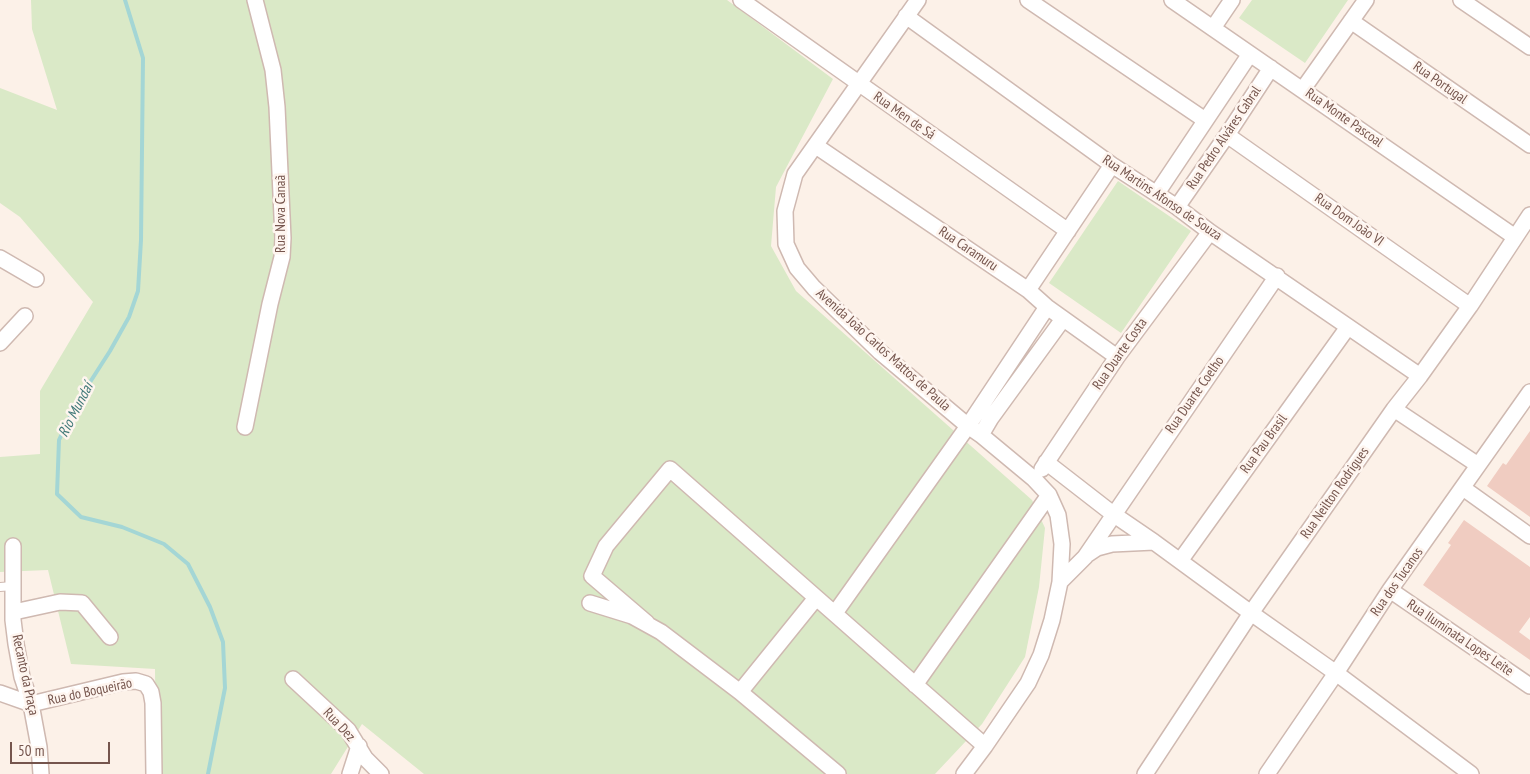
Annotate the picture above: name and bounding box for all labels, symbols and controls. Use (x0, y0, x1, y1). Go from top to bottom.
street label: Rua Portugal (1410, 58, 1470, 108)
street label: Rua Pedro Alváres Cabral (1183, 83, 1265, 193)
street label: Rua Monte Pascoal (1302, 85, 1386, 151)
street label: Rua Men de Sá (870, 89, 938, 143)
street label: Rua Martins Afonso de Souza (1099, 152, 1225, 244)
street label: Rua Nova Canaã (273, 175, 289, 253)
street label: Rua Dom João VI (1311, 190, 1387, 250)
street label: Rua Caramuru (935, 223, 1001, 275)
street label: Avenida João Carlos Mattos de Paula (812, 285, 954, 415)
street label: Rua Duarte Costa (1089, 315, 1151, 393)
street label: Rua Duarte Coelho (1162, 353, 1228, 437)
water label: Rio Mundaí (55, 380, 97, 440)
street label: Rua Pau Brasil (1237, 411, 1291, 477)
street label: Rua Neilton Rodrigues (1297, 444, 1373, 542)
street label: Rua dos Tucanos (1367, 544, 1427, 620)
street label: Rua Iluminata Lopes Leite (1404, 596, 1516, 680)
street label: Recanto da Praça (8, 633, 42, 717)
street label: Rua do Boqueirão (46, 675, 134, 709)
street label: Rua Dez (319, 705, 359, 745)
scale bar (12, 732, 112, 764)
text: 50 m (18, 741, 44, 760)

